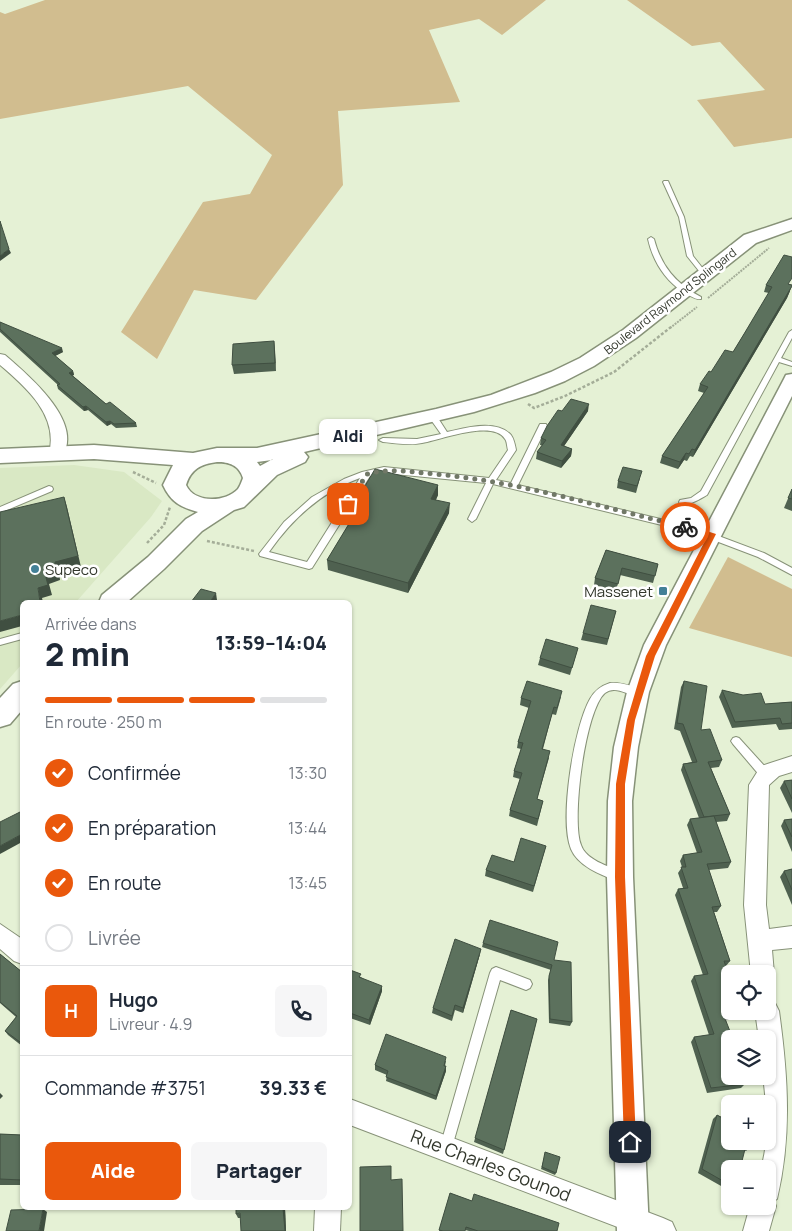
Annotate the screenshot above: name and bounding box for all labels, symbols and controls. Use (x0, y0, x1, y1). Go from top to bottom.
street label: Boulevard Raymond Splingard (600, 244, 740, 358)
callout: Aldi (319, 419, 377, 454)
text: Aldi (333, 425, 363, 447)
pin (327, 483, 369, 525)
icon: bag (334, 490, 362, 518)
courier (660, 502, 710, 552)
icon: bike (671, 513, 699, 541)
place label: Supeco (45, 559, 98, 580)
marker: Supeco (29, 563, 41, 575)
place label: Massenet (584, 581, 653, 602)
marker: Massenet (657, 585, 669, 597)
text: Arrivée dans (45, 613, 137, 635)
text: 13:59–14:04 (216, 630, 327, 656)
text: 2 min (45, 632, 130, 676)
text: En route · 250 m (45, 711, 162, 733)
icon: check (45, 759, 73, 787)
text: Confirmée (88, 760, 181, 786)
text: 13:30 (289, 762, 327, 784)
icon: check (45, 814, 73, 842)
text: En préparation (88, 815, 216, 841)
text: 13:44 (288, 817, 327, 839)
icon: check (45, 869, 73, 897)
text: En route (88, 870, 161, 896)
text: 13:45 (288, 872, 327, 894)
text: Livrée (88, 925, 141, 951)
map controls (721, 965, 776, 1215)
button: locate (721, 965, 776, 1020)
button: phone (275, 985, 327, 1037)
text: Hugo (109, 987, 158, 1013)
text: H (64, 998, 78, 1024)
text: Livreur · 4.9 (109, 1013, 192, 1035)
button: layers (721, 1030, 776, 1085)
text: Commande #3751 (45, 1075, 206, 1101)
text: 39.33 € (260, 1075, 327, 1101)
button: + (721, 1095, 776, 1150)
pin (609, 1121, 651, 1163)
street label: Rue Charles Gounod (407, 1123, 575, 1207)
icon: home (616, 1128, 644, 1156)
button: Aide (45, 1142, 181, 1200)
button: Partager (191, 1142, 327, 1200)
button: − (721, 1160, 776, 1215)

